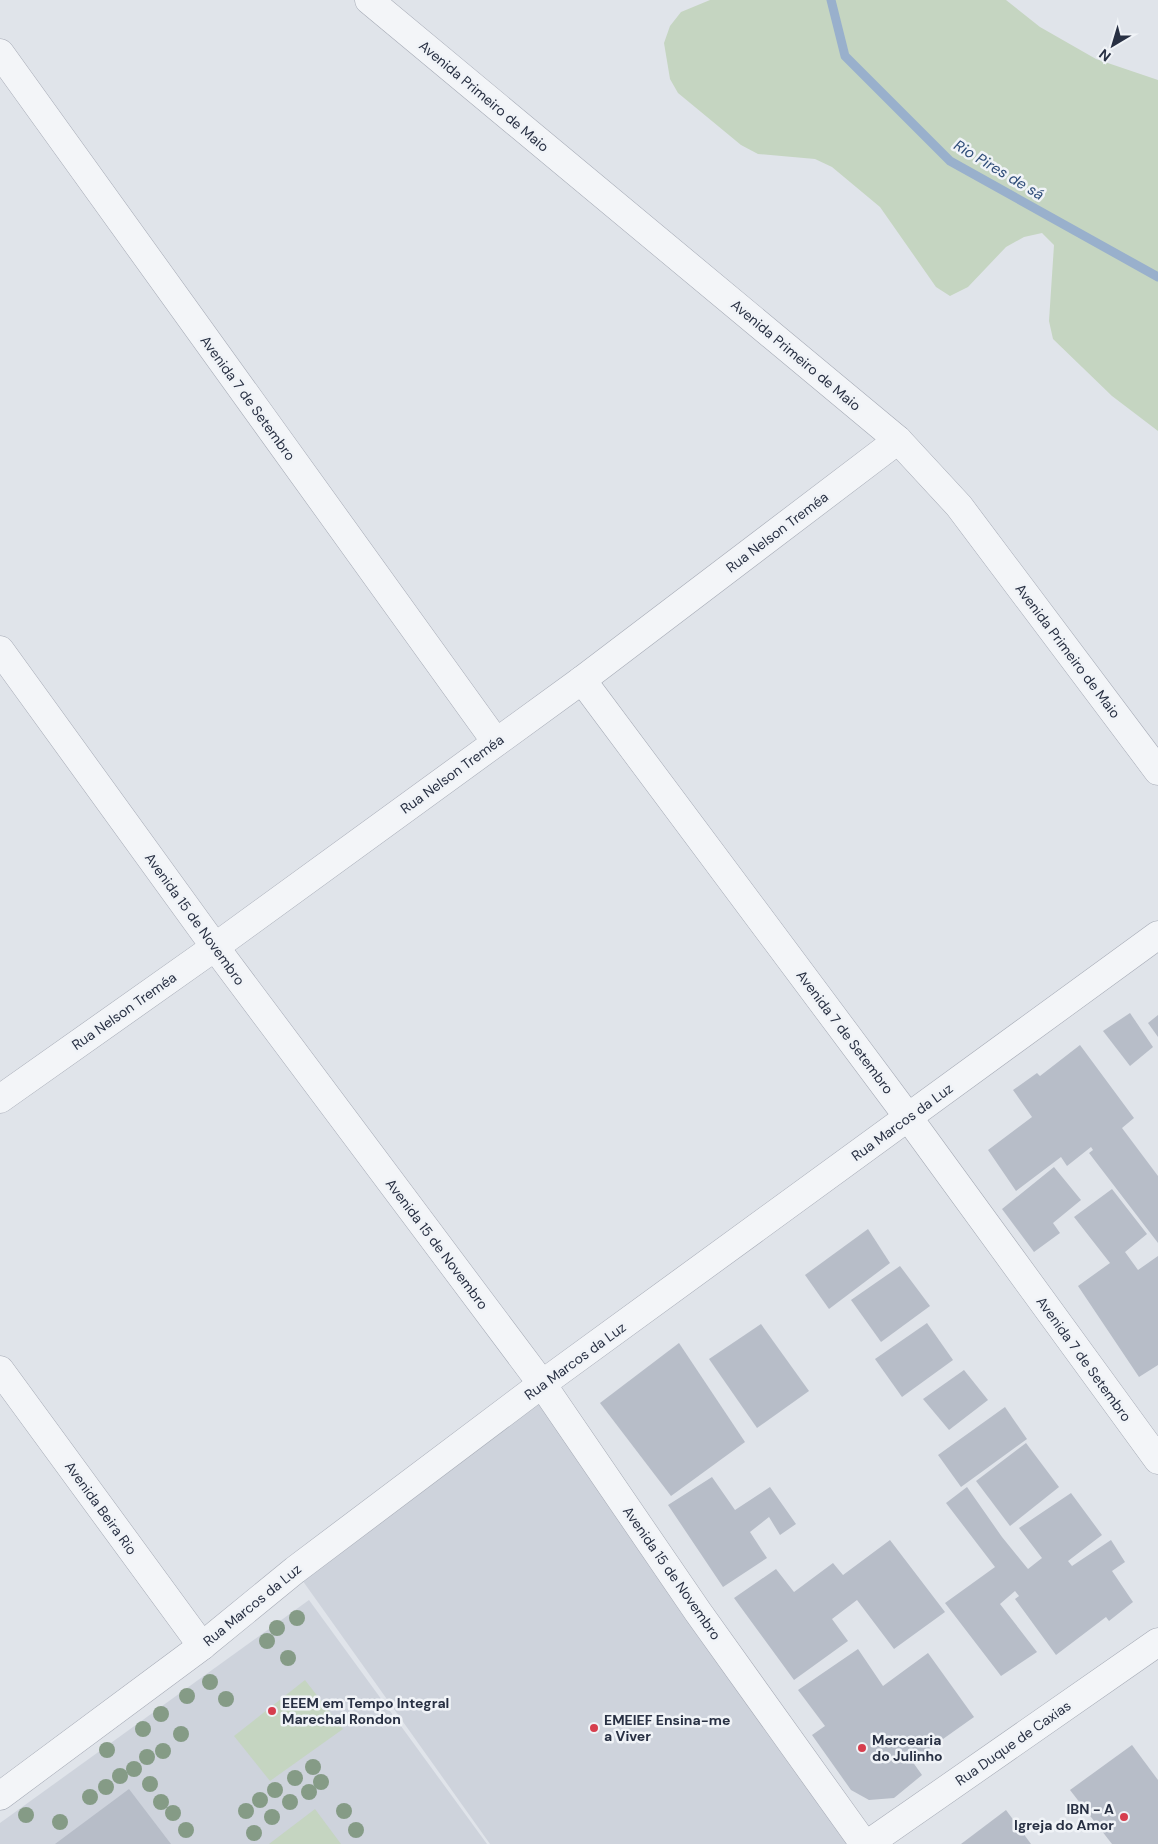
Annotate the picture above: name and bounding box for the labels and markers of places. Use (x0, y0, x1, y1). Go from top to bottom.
place label: EEEM em Tempo Integral Marechal Rondon (282, 1694, 449, 1728)
marker: EEEM em Tempo Integral Marechal Rondon (266, 1705, 278, 1717)
place label: EMEIEF Ensina-me a Viver (604, 1711, 730, 1745)
marker: EMEIEF Ensina-me a Viver (588, 1722, 600, 1734)
place label: Mercearia do Julinho (872, 1731, 943, 1765)
marker: Mercearia do Julinho (856, 1742, 868, 1754)
place label: IBN - A Igreja do Amor (1014, 1800, 1114, 1834)
marker: IBN - A Igreja do Amor (1118, 1811, 1130, 1823)

